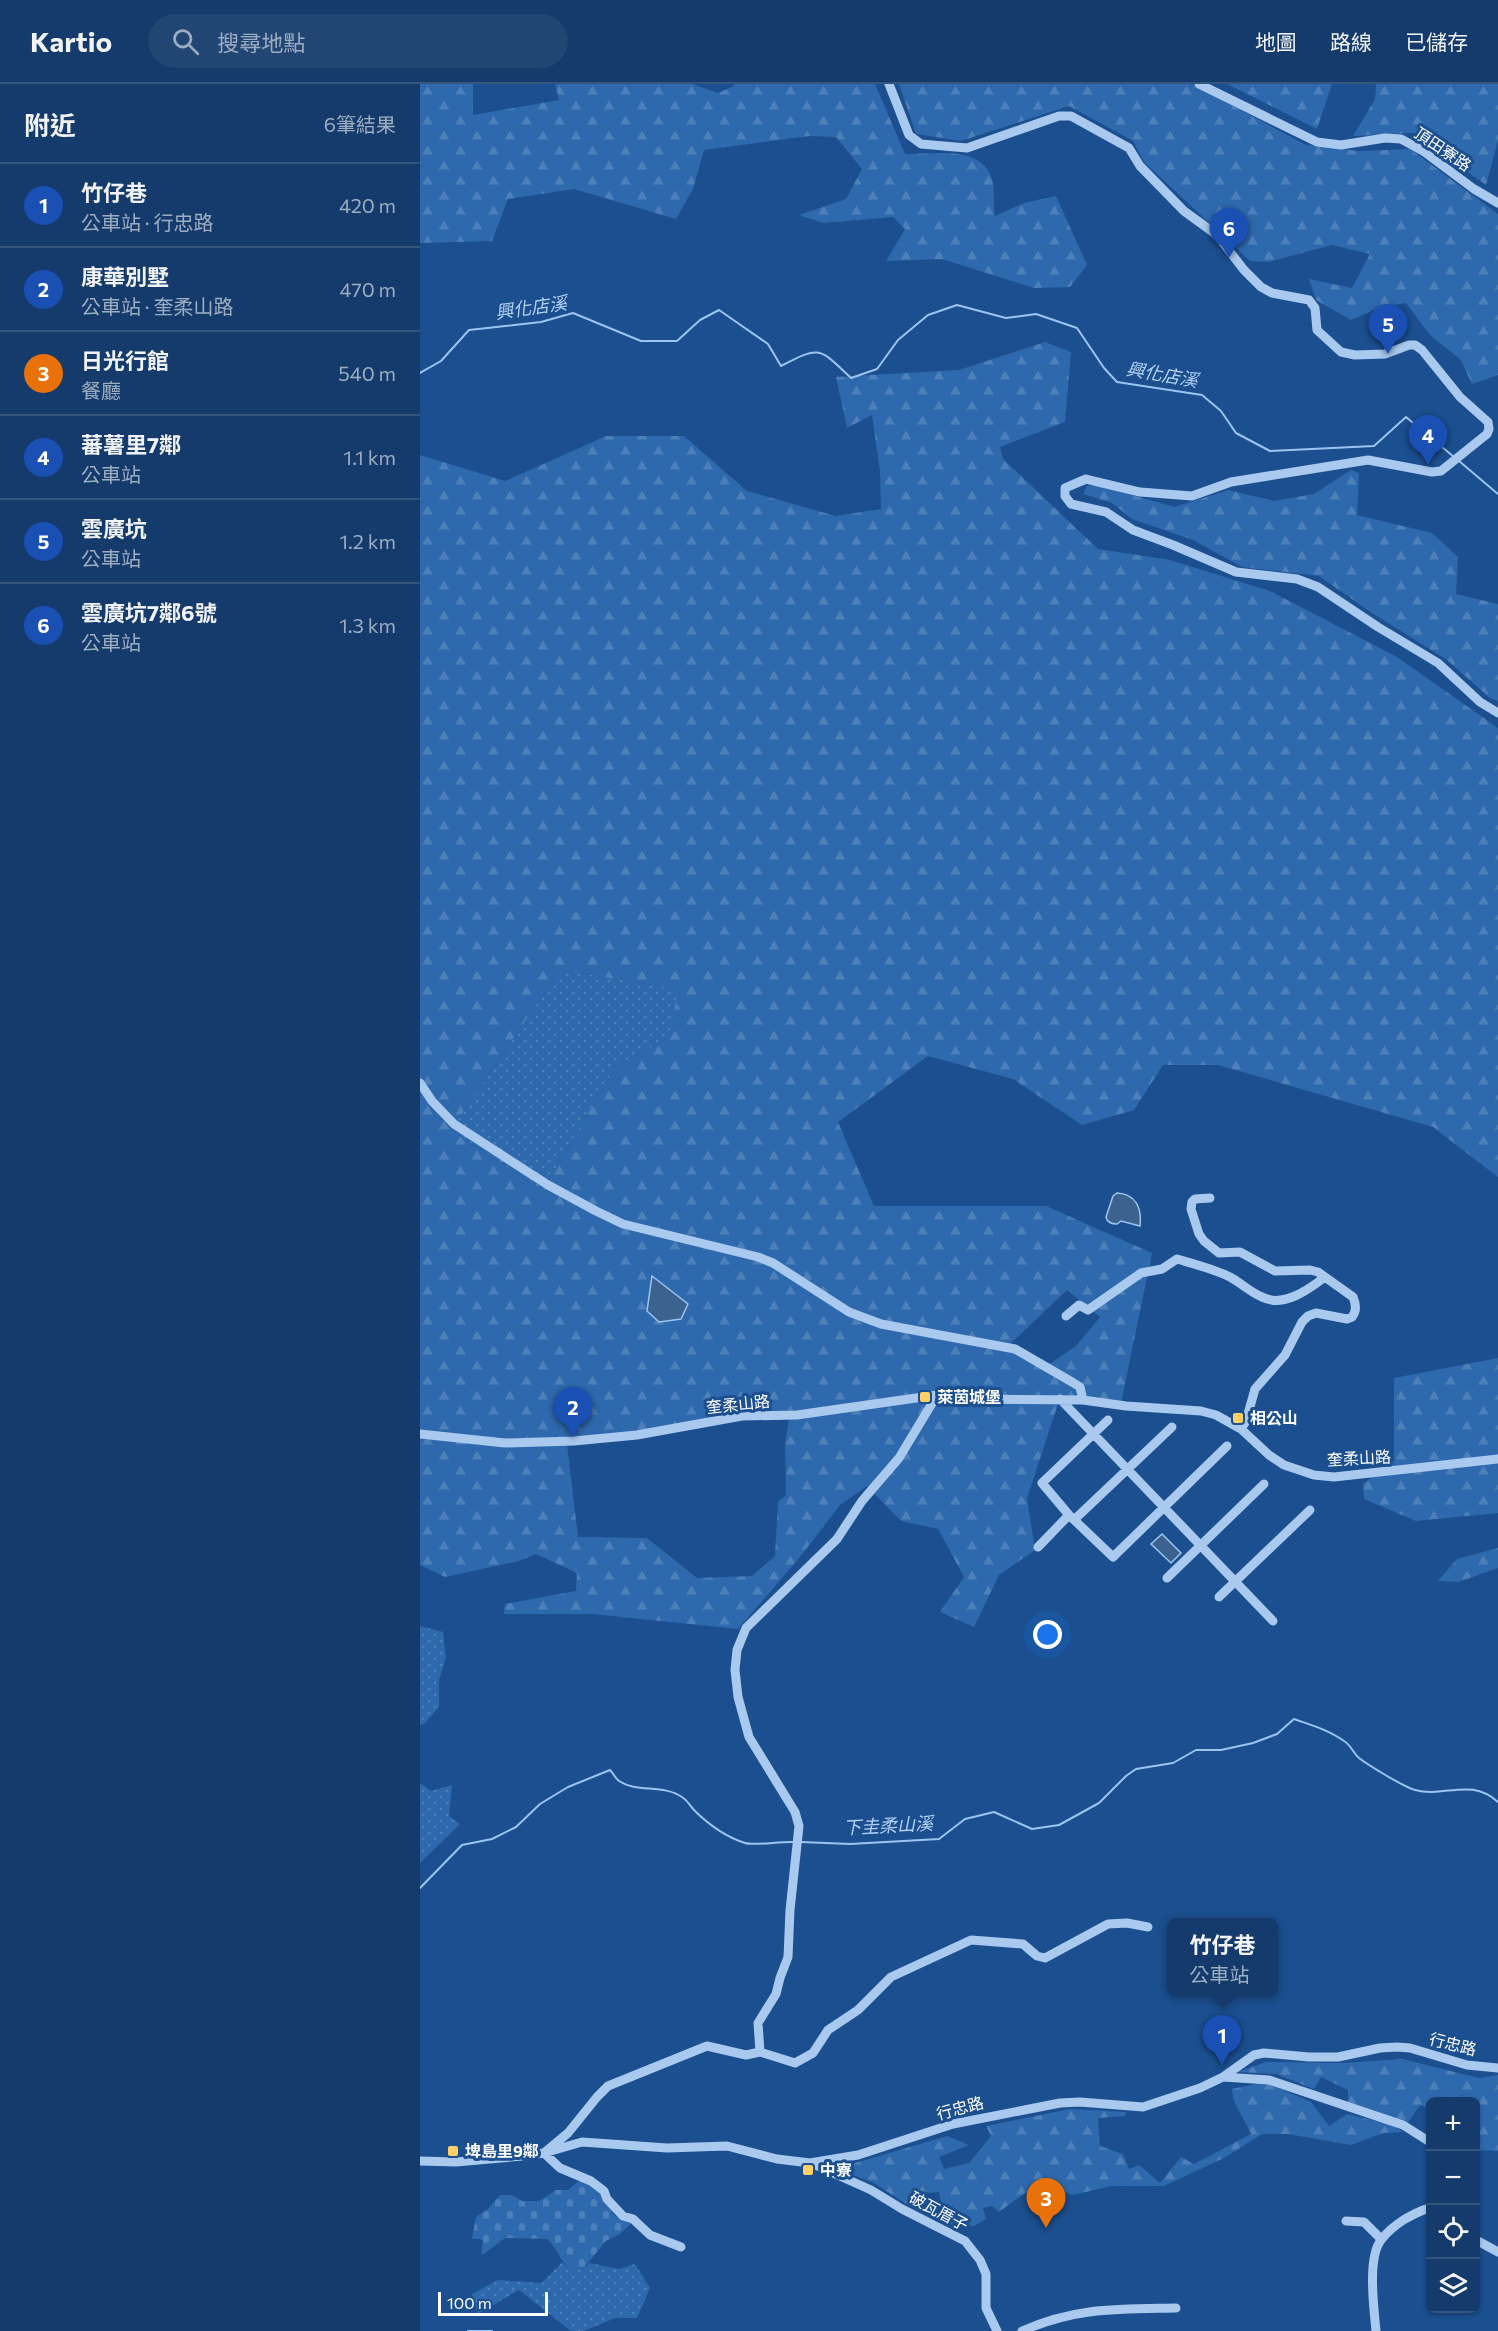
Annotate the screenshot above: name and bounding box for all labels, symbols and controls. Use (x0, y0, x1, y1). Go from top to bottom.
search box (148, 14, 568, 68)
text: Kartio (30, 24, 112, 58)
icon: search (169, 25, 202, 58)
text: 搜尋地點 (217, 29, 305, 56)
text: 地圖 (1255, 29, 1297, 54)
text: 路線 (1330, 29, 1372, 54)
text: 已儲存 (1405, 29, 1468, 54)
text: 附近 (24, 109, 76, 140)
text: 6筆結果 (324, 112, 396, 136)
street label: 頂田寮路 (1411, 123, 1475, 174)
text: 竹仔巷 (81, 179, 147, 206)
text: 1 (39, 193, 48, 217)
text: 420 m (339, 193, 396, 217)
pin: 6 (1210, 208, 1248, 258)
text: 公車站 · 行忠路 (81, 210, 213, 234)
text: 康華別墅 (81, 263, 169, 290)
text: 2 (38, 277, 49, 301)
text: 470 m (340, 277, 396, 301)
water label: 興化店溪 (494, 291, 571, 323)
text: 公車站 · 奎柔山路 (81, 294, 233, 318)
pin: 5 (1368, 304, 1408, 354)
text: 日光行館 (81, 347, 169, 374)
water label: 興化店溪 (1125, 357, 1202, 392)
text: 3 (38, 361, 49, 385)
text: 540 m (338, 361, 396, 385)
text: 餐廳 (81, 378, 121, 402)
pin: 4 (1408, 416, 1448, 465)
text: 蕃薯里7鄰 (81, 431, 181, 458)
text: 4 (37, 445, 50, 469)
text: 1.1 km (344, 445, 396, 469)
text: 公車站 (81, 462, 141, 486)
text: 雲廣坑 (81, 515, 147, 542)
text: 5 (38, 529, 49, 553)
text: 1.2 km (340, 529, 396, 553)
text: 公車站 (81, 546, 141, 570)
text: 雲廣坑7鄰6號 (81, 599, 217, 626)
text: 6 (37, 613, 50, 637)
text: 1.3 km (339, 613, 396, 637)
text: 公車站 (81, 630, 141, 654)
place label: 萊茵城堡 (937, 1387, 1001, 1406)
pin: 2 (554, 1388, 592, 1437)
marker: 萊茵城堡 (918, 1390, 932, 1404)
street label: 奎柔山路 (705, 1391, 771, 1416)
place label: 相公山 (1250, 1408, 1298, 1427)
marker: 相公山 (1231, 1411, 1245, 1425)
street label: 奎柔山路 (1327, 1446, 1391, 1469)
your location (1033, 1620, 1062, 1649)
water label: 下圭柔山溪 (842, 1812, 936, 1838)
popup (1167, 1918, 1278, 1996)
text: 竹仔巷 (1189, 1931, 1256, 1958)
text: 公車站 (1189, 1962, 1249, 1986)
pin: 1 (1202, 2016, 1242, 2065)
street label: 行忠路 (1428, 2028, 1479, 2059)
street label: 行忠路 (934, 2092, 986, 2123)
map controls (1426, 2097, 1480, 2313)
button: + (1426, 2097, 1480, 2151)
place label: 埤島里9鄰 (465, 2141, 539, 2160)
marker: 埤島里9鄰 (446, 2144, 460, 2158)
button: − (1426, 2151, 1480, 2205)
place label: 中寮 (820, 2160, 852, 2179)
marker: 中寮 (801, 2163, 815, 2177)
pin: 3 (1026, 2178, 1066, 2228)
street label: 破瓦厝子 (907, 2187, 972, 2234)
button: locate (1426, 2205, 1480, 2259)
button: layers (1426, 2259, 1480, 2313)
scale bar (438, 2289, 548, 2316)
text: 100 m (447, 2293, 492, 2312)

